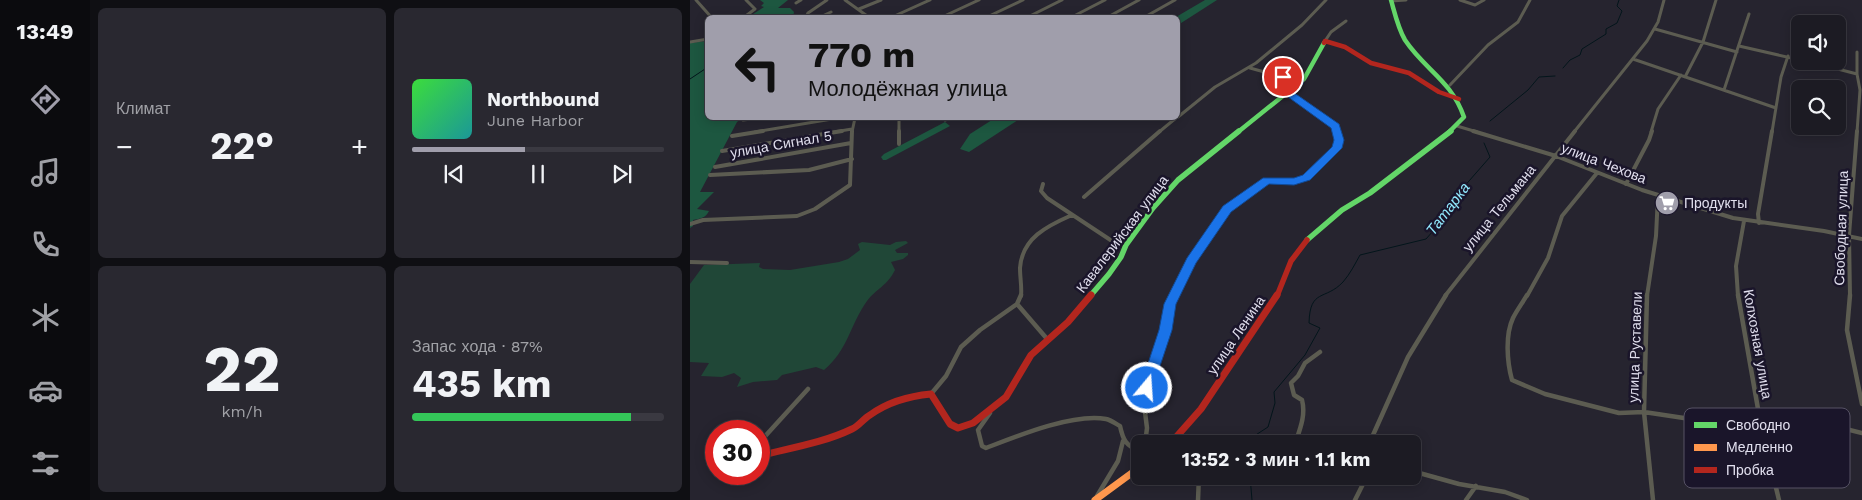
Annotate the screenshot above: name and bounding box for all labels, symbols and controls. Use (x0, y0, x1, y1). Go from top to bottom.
map controls (1791, 15, 1846, 135)
button: sound (1791, 15, 1846, 70)
text: 13:49 (17, 19, 73, 44)
text: 770 m (808, 34, 915, 76)
icon: left (725, 35, 790, 100)
pin (1262, 56, 1304, 98)
icon: arrive (1269, 63, 1297, 91)
text: Молодёжная улица (808, 76, 1007, 101)
button: search (1791, 80, 1846, 135)
icon: directions (28, 82, 63, 117)
text: Northbound (487, 88, 599, 111)
text: Климат (116, 99, 170, 118)
text: June Harbor (487, 111, 584, 130)
text: 22° (210, 124, 274, 168)
street label: улица Сигнал 5 (729, 127, 833, 161)
text: − (116, 130, 133, 163)
text: + (351, 130, 368, 163)
street label: улица Чехова (1559, 139, 1649, 187)
icon: music (28, 155, 63, 190)
icon: previous (440, 160, 468, 188)
icon: pause (524, 160, 552, 188)
icon: next (608, 160, 636, 188)
street label: улица Тельмана (1459, 161, 1539, 255)
street label: Свободная улица (1831, 170, 1851, 286)
street label: Кавалерийская улица (1073, 172, 1171, 296)
water label: Татарка (1422, 179, 1474, 239)
supermarket icon: Продукты (1654, 190, 1680, 216)
place label: Продукты (1684, 195, 1747, 211)
icon: phone (28, 227, 63, 262)
street label: Колхозная улица (1740, 288, 1776, 400)
street label: улица Руставели (1625, 291, 1645, 403)
street label: улица Ленина (1204, 293, 1268, 377)
icon: climate (28, 300, 63, 335)
text: 22 (203, 331, 281, 407)
text: Запас хода · 87% (412, 337, 543, 356)
position arrow (1120, 361, 1172, 413)
text: 435 km (412, 362, 552, 406)
icon: car (28, 373, 63, 408)
text: km/h (221, 402, 263, 421)
legend (1684, 408, 1850, 488)
text: Свободно (1726, 417, 1791, 433)
speed limit sign: 30 (705, 420, 770, 485)
text: Медленно (1726, 439, 1793, 455)
icon: filters (28, 446, 63, 481)
text: 13:52 · 3 мин · 1.1 km (1182, 448, 1370, 471)
text: Пробка (1726, 462, 1774, 478)

